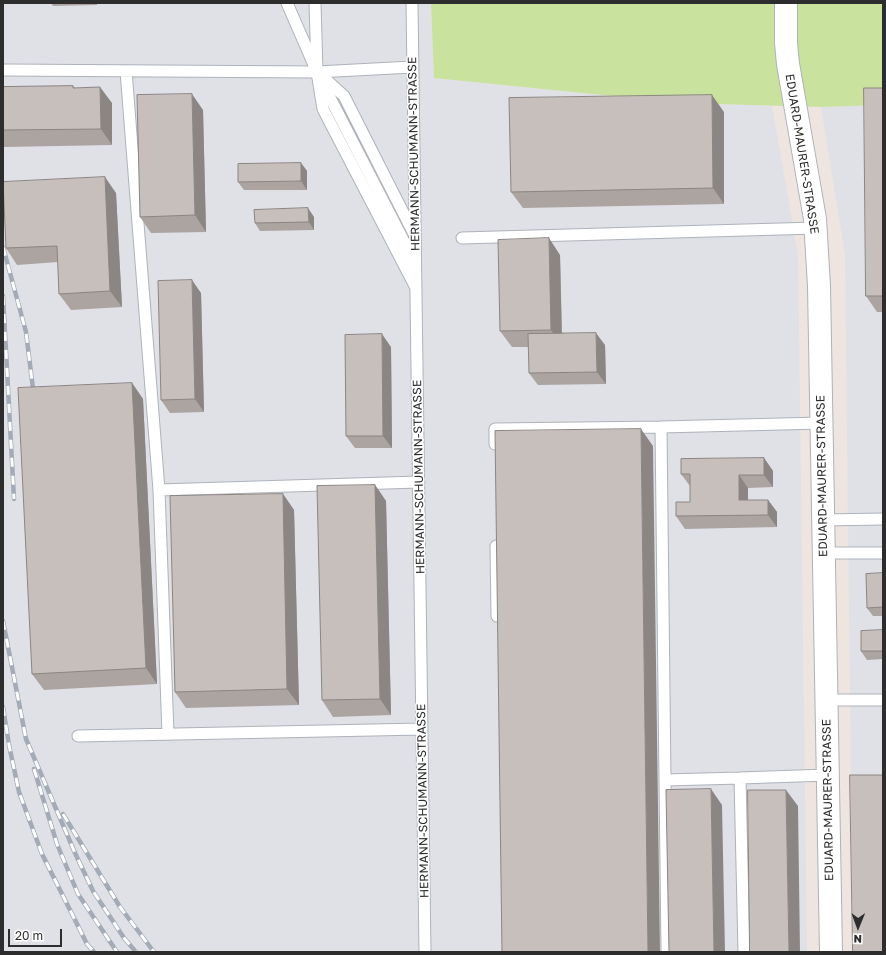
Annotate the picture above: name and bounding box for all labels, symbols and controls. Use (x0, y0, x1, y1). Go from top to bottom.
street label: HERMANN-SCHUMANN-STRASSE (405, 57, 423, 251)
street label: EDUARD-MAURER-STRASSE (782, 73, 822, 235)
street label: HERMANN-SCHUMANN-STRASSE (410, 380, 428, 574)
street label: EDUARD-MAURER-STRASSE (813, 395, 831, 557)
street label: HERMANN-SCHUMANN-STRASSE (414, 704, 432, 898)
street label: EDUARD-MAURER-STRASSE (819, 719, 837, 881)
north arrow (838, 907, 878, 947)
scale bar (10, 921, 64, 947)
text: 20 m (15, 928, 43, 943)
text: N (853, 933, 862, 946)

